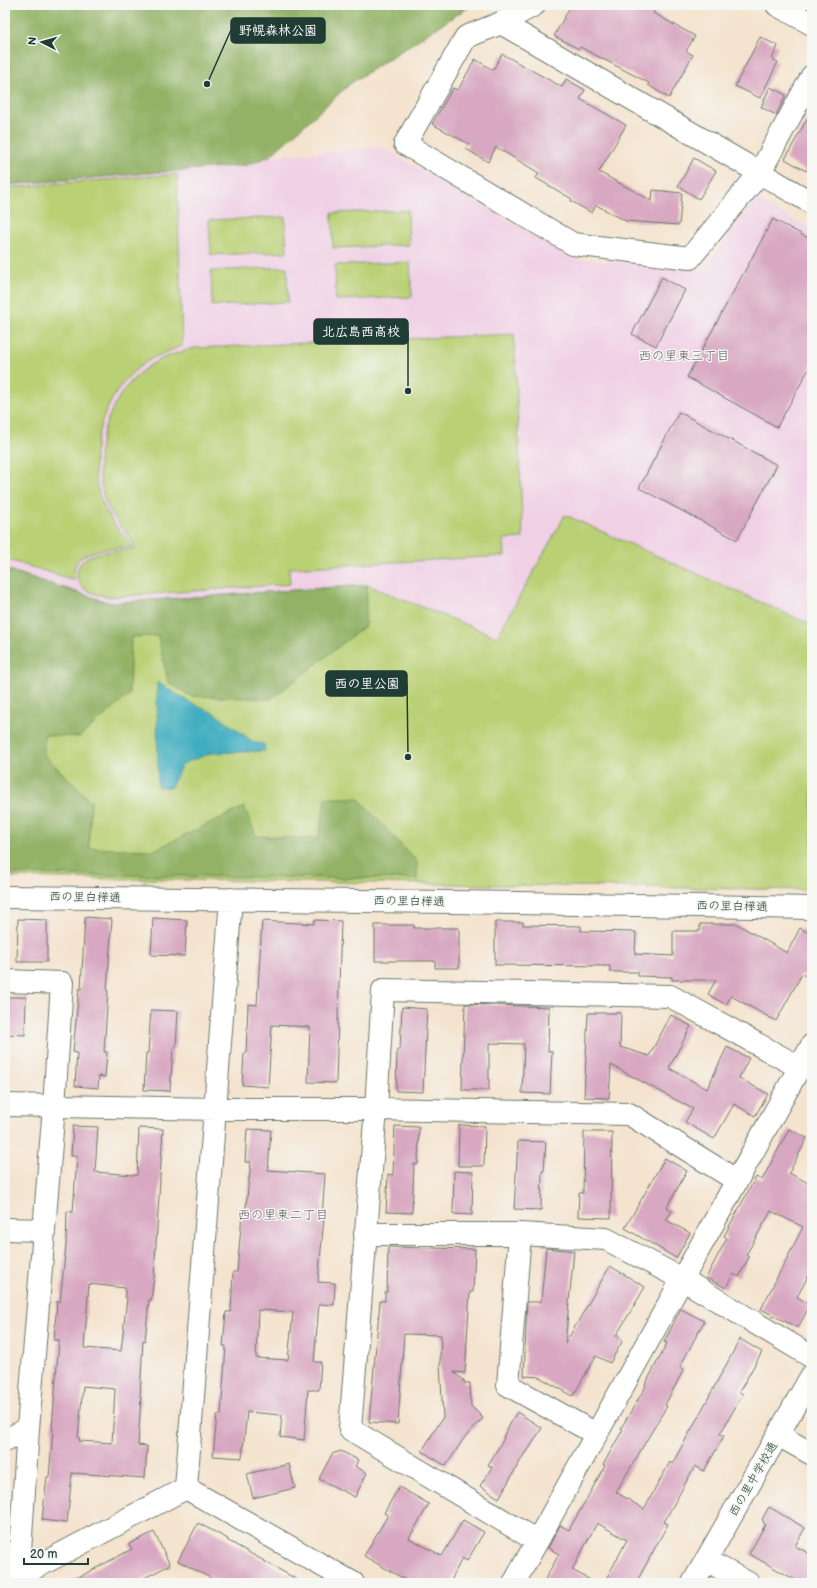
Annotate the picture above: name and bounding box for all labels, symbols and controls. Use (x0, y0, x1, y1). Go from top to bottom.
callout: 野幌森林公園 (231, 18, 325, 43)
north arrow (22, 22, 62, 62)
text: 野幌森林公園 (239, 23, 317, 39)
text: N (26, 36, 39, 46)
callout: 北広島西高校 (314, 319, 408, 344)
text: 北広島西高校 (322, 324, 400, 340)
district label: 西の里東三丁目 (638, 348, 730, 364)
callout: 西の里公園 (326, 671, 407, 696)
text: 西の里公園 (334, 676, 400, 692)
street label: 西の里白樺通 (49, 889, 121, 906)
street label: 西の里白樺通 (373, 893, 445, 910)
street label: 西の里白樺通 (696, 898, 768, 915)
district label: 西の里東二丁目 (237, 1207, 329, 1223)
street label: 西の里中学校通 (726, 1439, 781, 1519)
scale bar (24, 1540, 88, 1566)
text: 20 m (30, 1547, 57, 1562)

